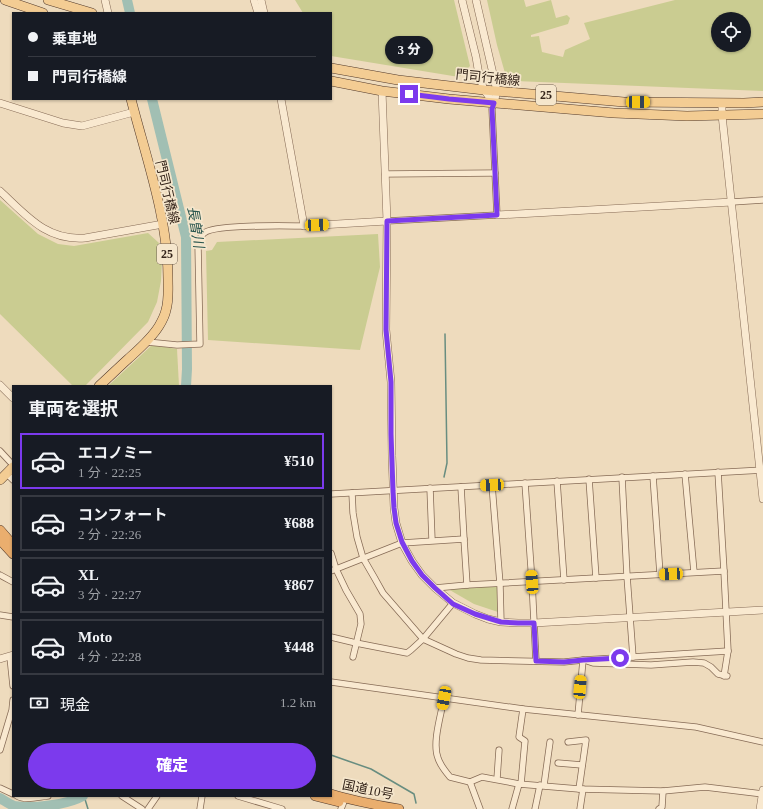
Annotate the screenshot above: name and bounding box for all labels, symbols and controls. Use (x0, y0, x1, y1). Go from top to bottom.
map controls (711, 12, 751, 52)
button: locate (711, 12, 751, 52)
text: 乗車地 (52, 31, 97, 47)
callout: 3 分 (385, 36, 433, 64)
text: 3 分 (398, 42, 420, 57)
street label: 門司行橋線 (455, 67, 521, 88)
text: 門司行橋線 (52, 69, 127, 85)
route end (400, 85, 418, 103)
road number: 25 (536, 85, 556, 105)
car (626, 96, 650, 108)
street label: 門司行橋線 (153, 159, 182, 225)
water label: 長曽川 (185, 205, 207, 251)
car (305, 218, 329, 232)
road number: 25 (157, 244, 177, 264)
text: 車両を選択 (28, 399, 118, 419)
icon: car (30, 443, 66, 479)
text: エコノミー (78, 445, 153, 461)
text: ¥510 (284, 453, 314, 469)
text: 1 分 · 22:25 (78, 465, 141, 480)
car (480, 478, 504, 492)
icon: car (30, 505, 66, 541)
text: コンフォート (78, 507, 168, 523)
text: ¥688 (284, 515, 314, 531)
text: 2 分 · 22:26 (78, 527, 141, 542)
icon: car (30, 567, 66, 603)
text: XL (78, 567, 99, 583)
car (659, 567, 683, 581)
car (525, 570, 539, 594)
text: ¥867 (284, 577, 314, 593)
text: 3 分 · 22:27 (78, 587, 141, 602)
icon: car (30, 629, 66, 665)
text: Moto (78, 629, 112, 645)
text: ¥448 (284, 639, 314, 655)
text: 4 分 · 22:28 (78, 649, 141, 664)
route start (611, 649, 629, 667)
car (573, 675, 587, 699)
car (436, 685, 452, 711)
icon: cash (28, 692, 50, 714)
text: 1.2 km (280, 695, 316, 710)
text: 現金 (60, 697, 90, 713)
button: 確定 (28, 743, 316, 789)
street label: 国道10号 (341, 777, 395, 802)

